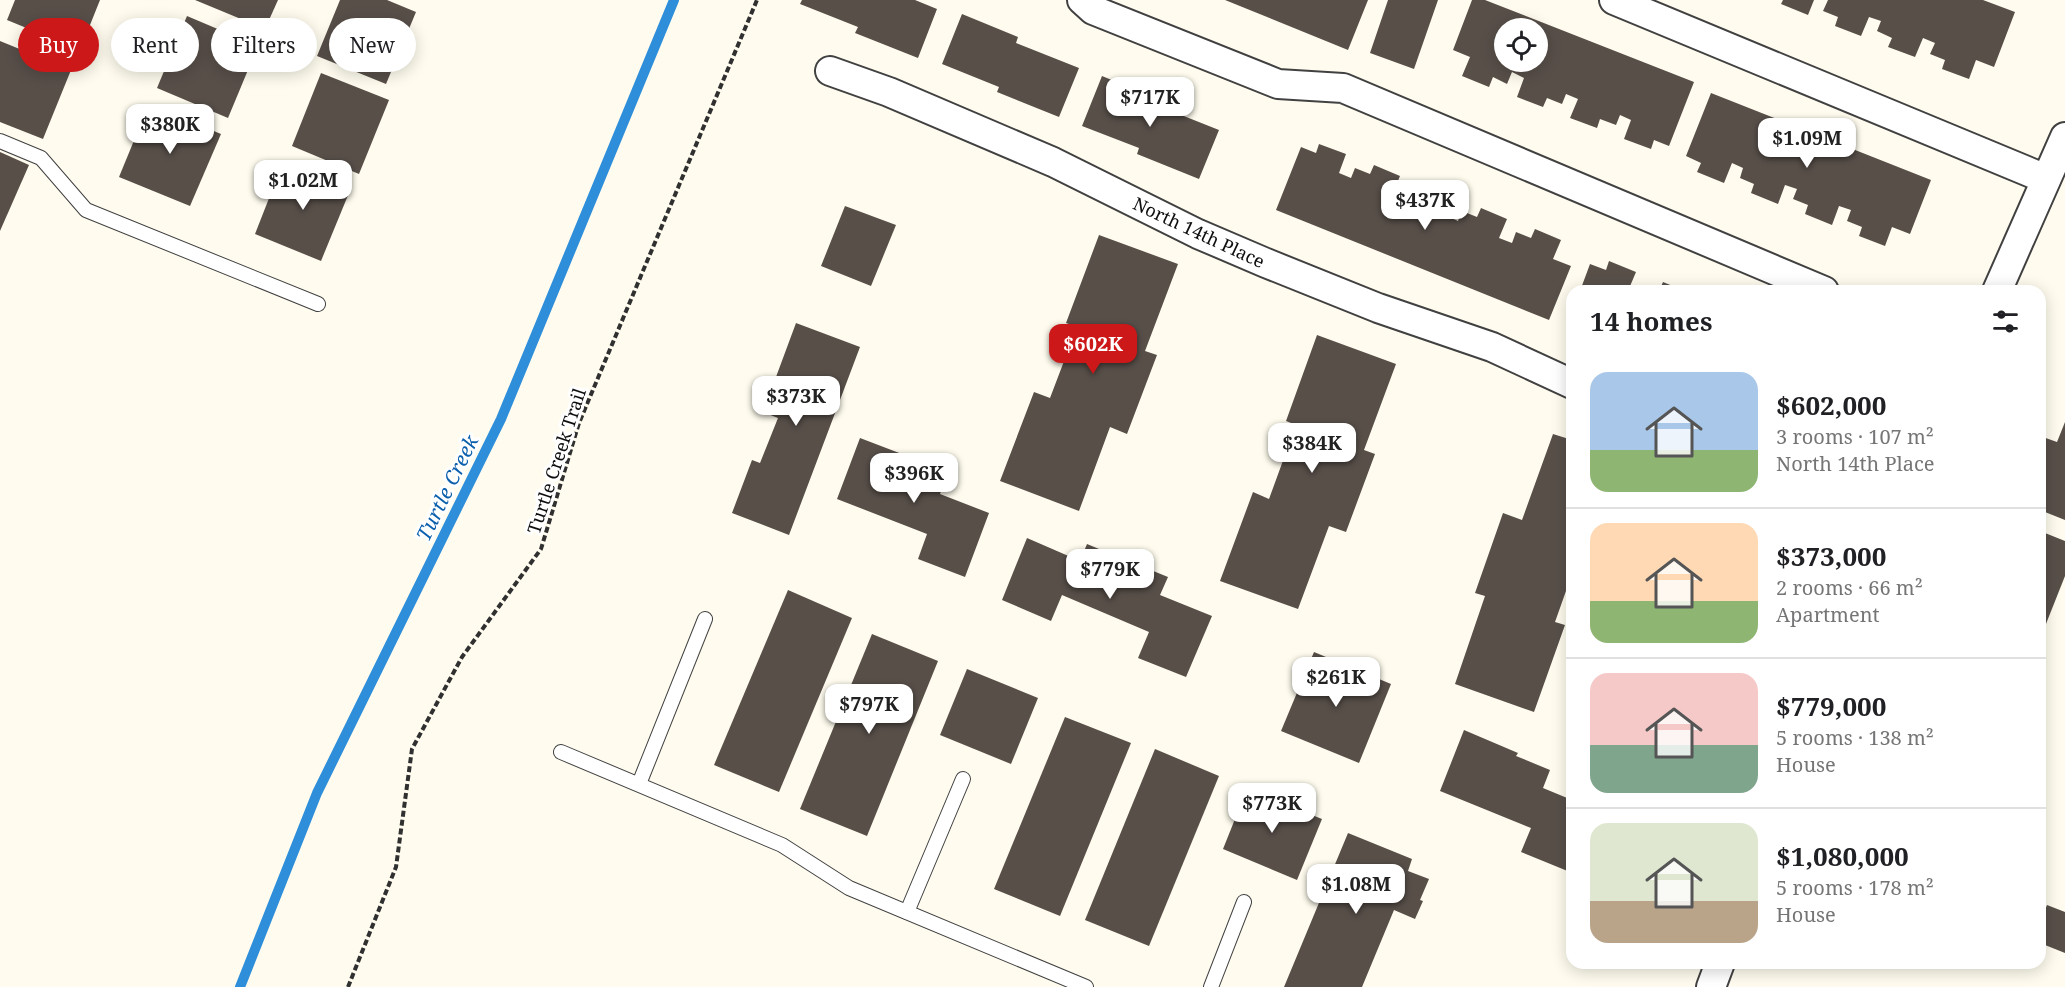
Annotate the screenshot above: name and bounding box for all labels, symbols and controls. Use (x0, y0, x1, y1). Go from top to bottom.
chip: Buy (18, 18, 99, 72)
chip: Rent (111, 18, 199, 72)
chip: Filters (211, 18, 317, 72)
chip: New (329, 18, 416, 72)
map controls (1494, 18, 1548, 72)
button: locate (1494, 18, 1548, 72)
pin: $717K (1108, 77, 1192, 128)
text: $717K (1120, 83, 1180, 110)
pin: $380K (128, 104, 212, 155)
text: $380K (140, 110, 200, 137)
pin: $1.09M (1758, 118, 1856, 169)
text: $1.09M (1772, 124, 1842, 151)
pin: $1.02M (254, 160, 352, 211)
text: $1.02M (268, 166, 338, 193)
pin: $437K (1383, 180, 1467, 231)
text: $437K (1395, 186, 1455, 213)
street label: North 14th Place (1129, 191, 1269, 273)
text: 14 homes (1590, 303, 1712, 339)
icon: filters (1989, 305, 2022, 338)
pin: $602K (1051, 324, 1135, 375)
text: $602K (1063, 330, 1123, 357)
pin: $373K (754, 376, 838, 427)
text: $373K (766, 382, 826, 409)
street label: Turtle Creek Trail (521, 385, 591, 537)
text: $602,000 (1776, 387, 1886, 423)
icon: home (1638, 396, 1710, 468)
pin: $384K (1270, 423, 1354, 474)
text: 3 rooms · 107 m² (1776, 423, 1934, 450)
text: $384K (1282, 429, 1342, 456)
water label: Turtle Creek (410, 430, 485, 545)
text: North 14th Place (1776, 450, 1935, 477)
pin: $396K (872, 453, 956, 504)
text: $396K (884, 459, 944, 486)
text: $373,000 (1776, 538, 1886, 574)
icon: home (1638, 547, 1710, 619)
pin: $779K (1068, 549, 1152, 600)
text: $779K (1080, 555, 1140, 582)
text: 2 rooms · 66 m² (1776, 574, 1923, 601)
text: Apartment (1776, 601, 1880, 628)
pin: $261K (1294, 657, 1378, 708)
text: $261K (1306, 663, 1366, 690)
pin: $797K (827, 684, 911, 735)
text: $779,000 (1776, 688, 1886, 724)
text: $797K (839, 690, 899, 717)
icon: home (1638, 697, 1710, 769)
text: 5 rooms · 138 m² (1776, 724, 1934, 751)
text: House (1776, 751, 1836, 778)
pin: $773K (1230, 783, 1314, 834)
text: $773K (1242, 789, 1302, 816)
text: $1,080,000 (1776, 838, 1909, 874)
icon: home (1638, 847, 1710, 919)
pin: $1.08M (1307, 864, 1405, 915)
text: $1.08M (1321, 870, 1391, 897)
text: 5 rooms · 178 m² (1776, 874, 1934, 901)
text: House (1776, 901, 1836, 928)

